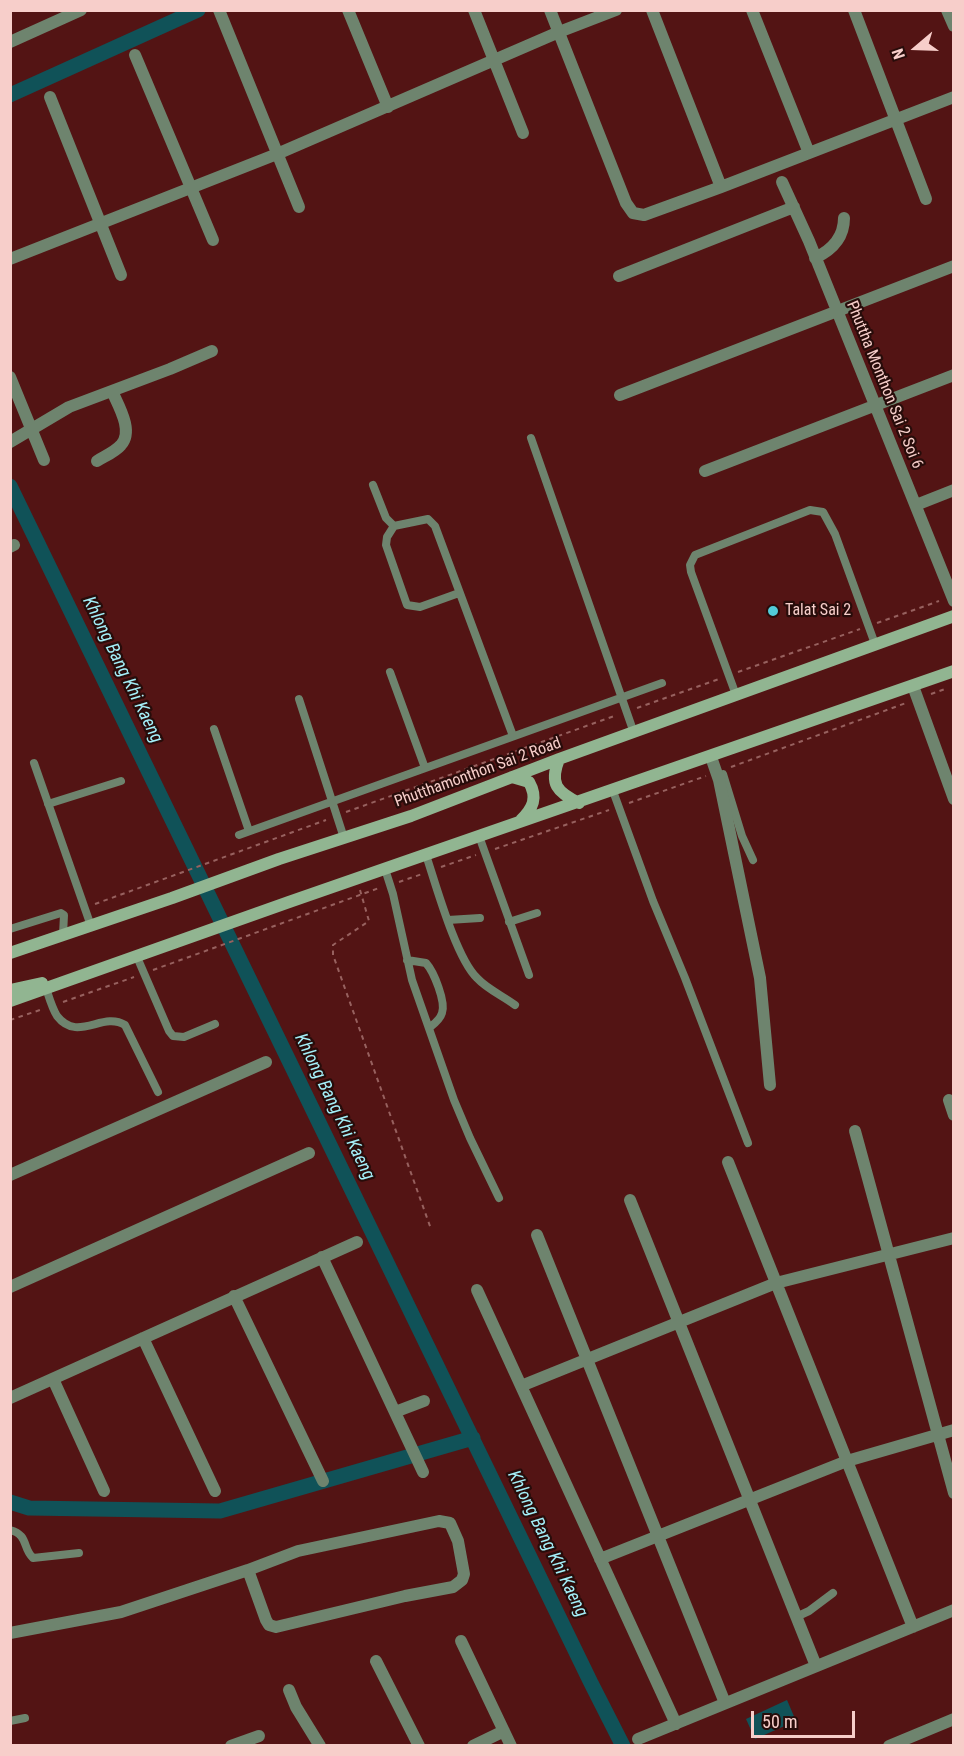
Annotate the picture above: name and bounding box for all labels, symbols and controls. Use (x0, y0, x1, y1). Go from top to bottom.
north arrow (886, 18, 946, 78)
text: N (888, 46, 909, 62)
street label: Phuttha Monthon Sai 2 Soi 6 (842, 298, 926, 472)
water label: Khlong Bang Khi Kaeng (77, 593, 167, 747)
place label: Talat Sai 2 (785, 601, 851, 621)
marker: Talat Sai 2 (766, 604, 780, 618)
street label: Phutthamonthon Sai 2 Road (392, 734, 564, 812)
water label: Khlong Bang Khi Kaeng (289, 1030, 379, 1184)
water label: Khlong Bang Khi Kaeng (502, 1467, 592, 1621)
scale bar (754, 1699, 858, 1737)
text: 50 m (762, 1711, 797, 1732)

